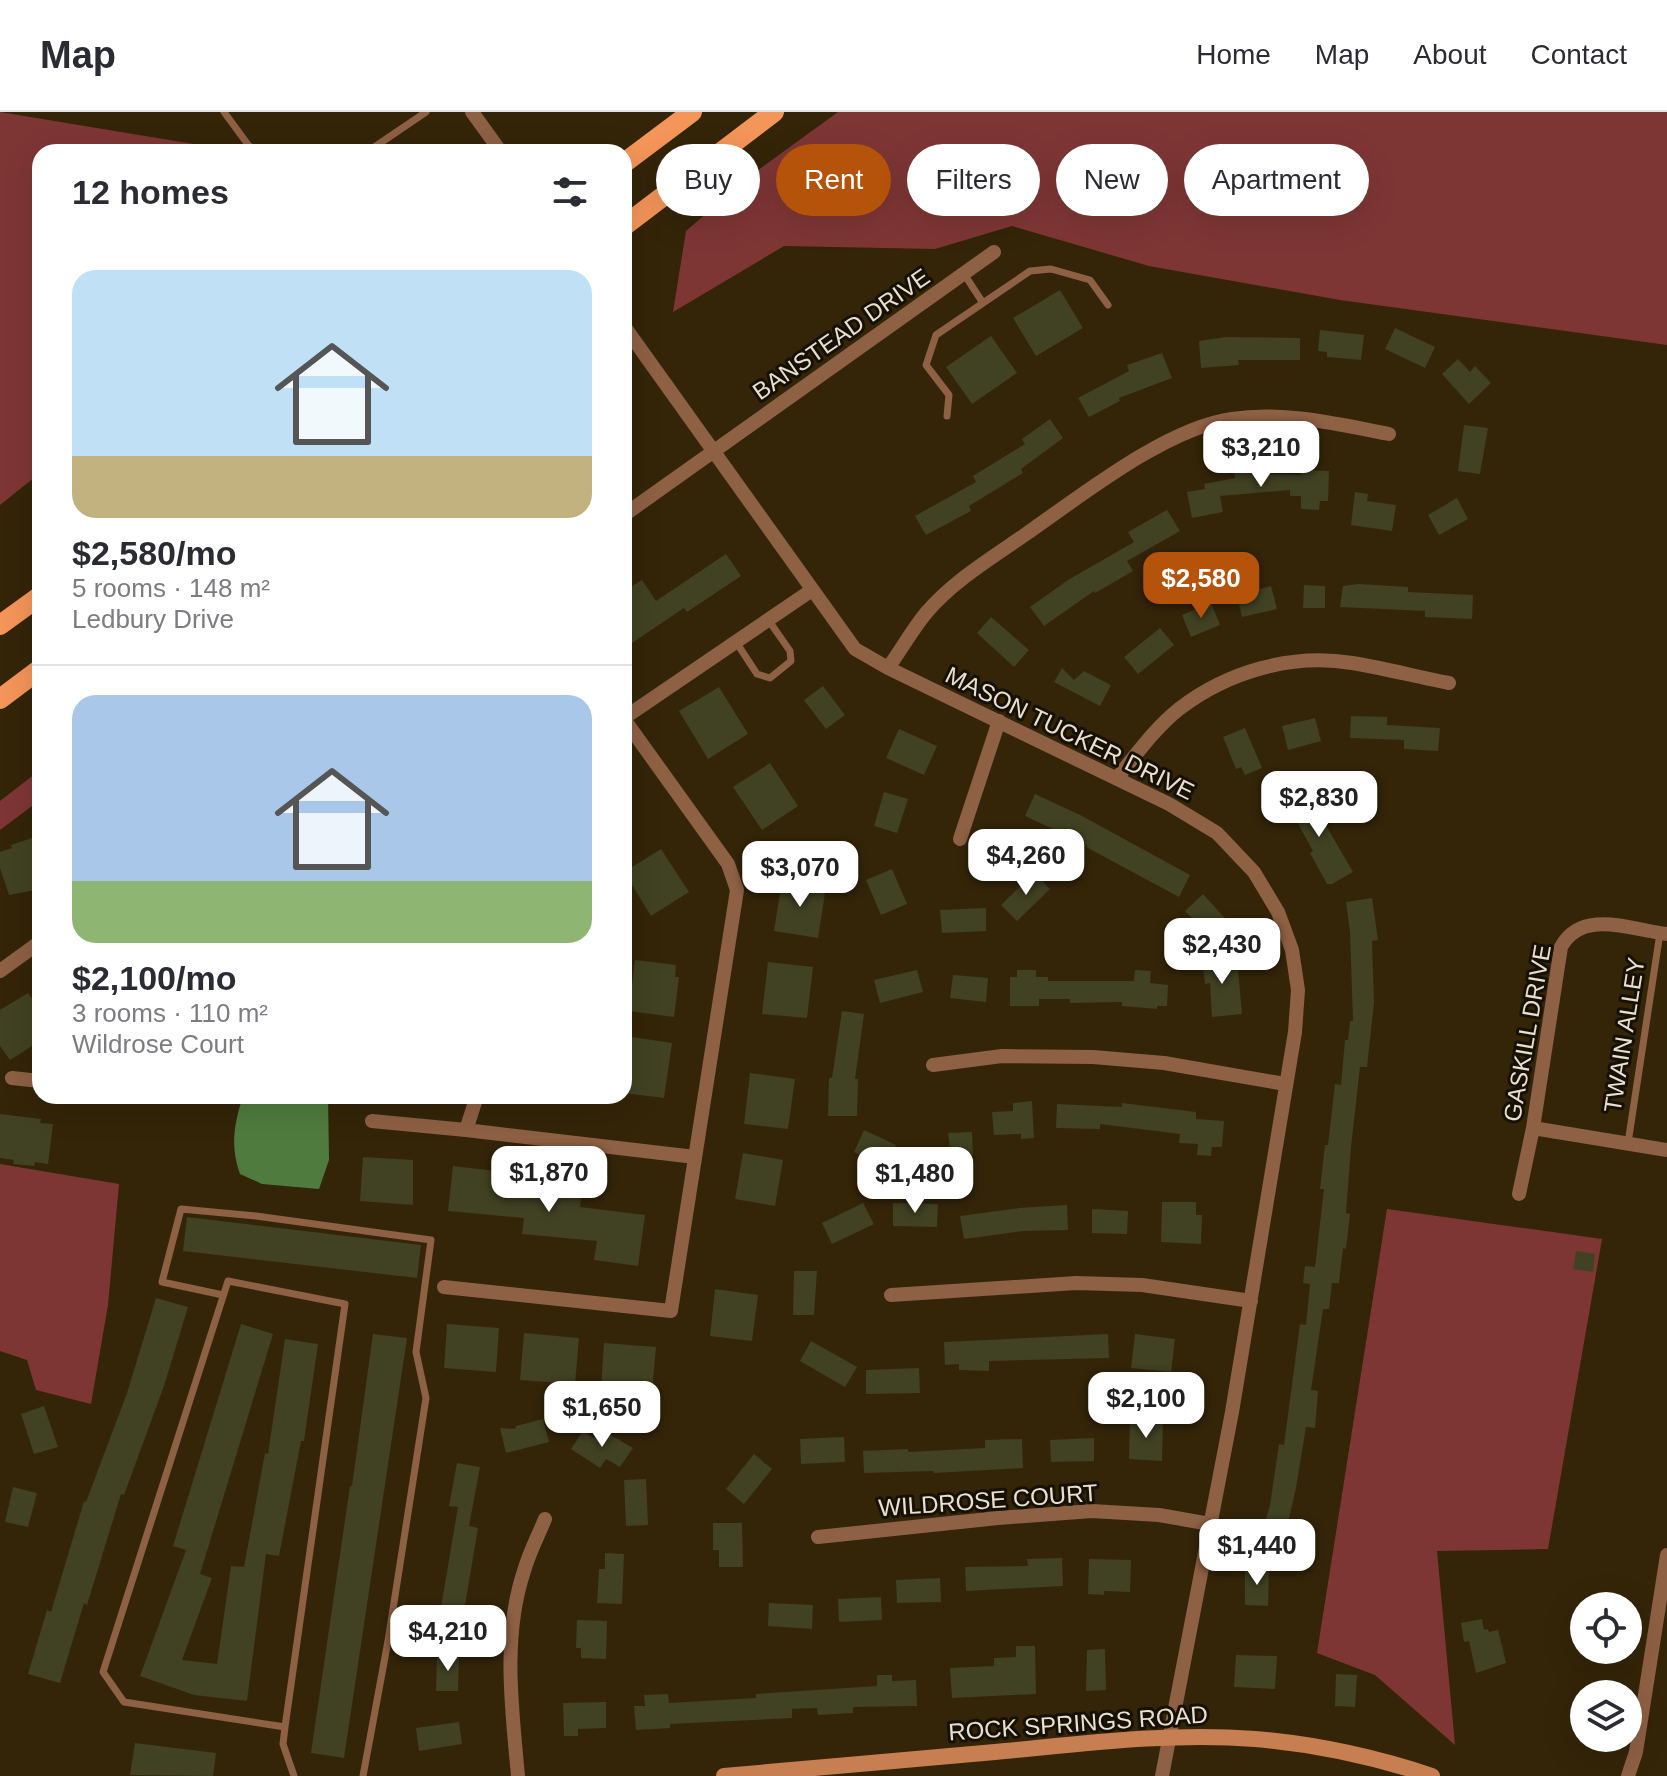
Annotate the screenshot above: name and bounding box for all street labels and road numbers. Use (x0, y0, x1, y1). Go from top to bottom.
street label: BANSTEAD DRIVE (747, 263, 935, 405)
street label: MASON TUCKER DRIVE (941, 661, 1199, 805)
street label: GASKILL DRIVE (1498, 942, 1556, 1124)
street label: TWAIN ALLEY (1598, 956, 1650, 1114)
street label: WILDROSE COURT (878, 1479, 1099, 1521)
street label: ROCK SPRINGS ROAD (947, 1700, 1209, 1746)

